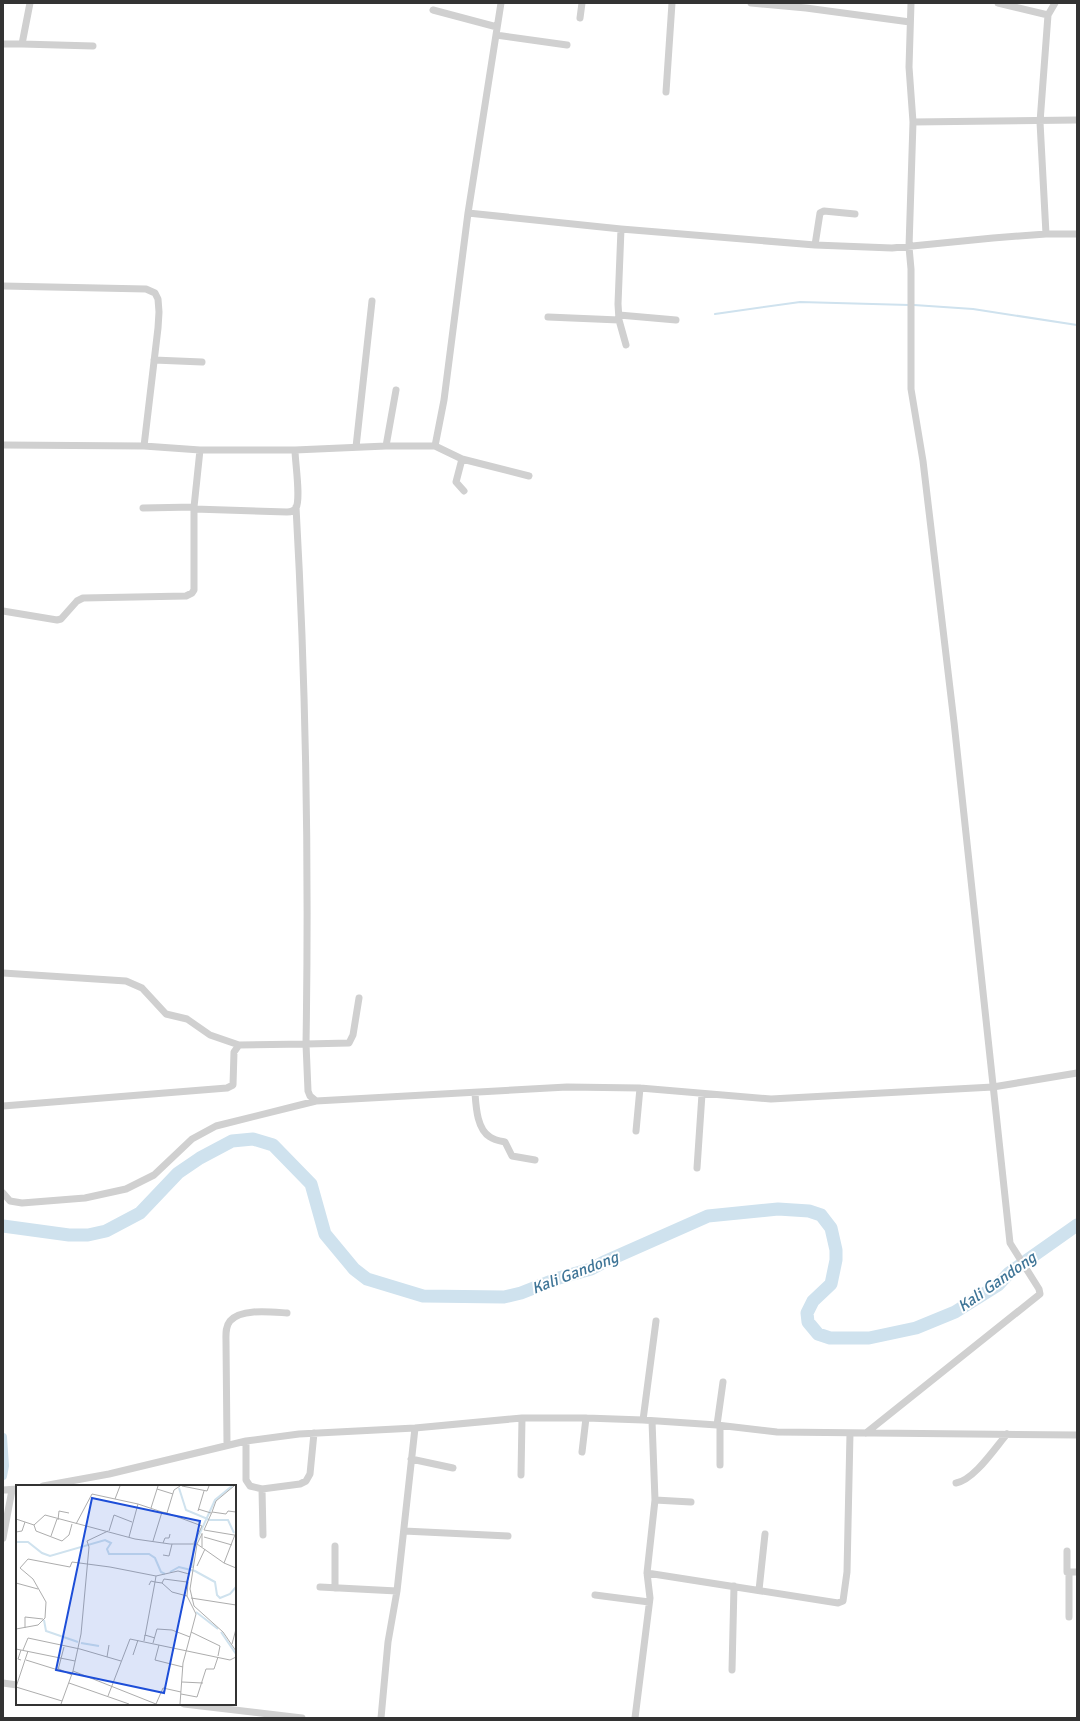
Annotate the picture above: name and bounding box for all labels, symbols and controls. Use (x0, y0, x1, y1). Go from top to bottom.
water label: Kali Gandong (529, 1247, 623, 1299)
water label: Kali Gandong (954, 1247, 1041, 1316)
inset map (16, 1485, 236, 1705)

